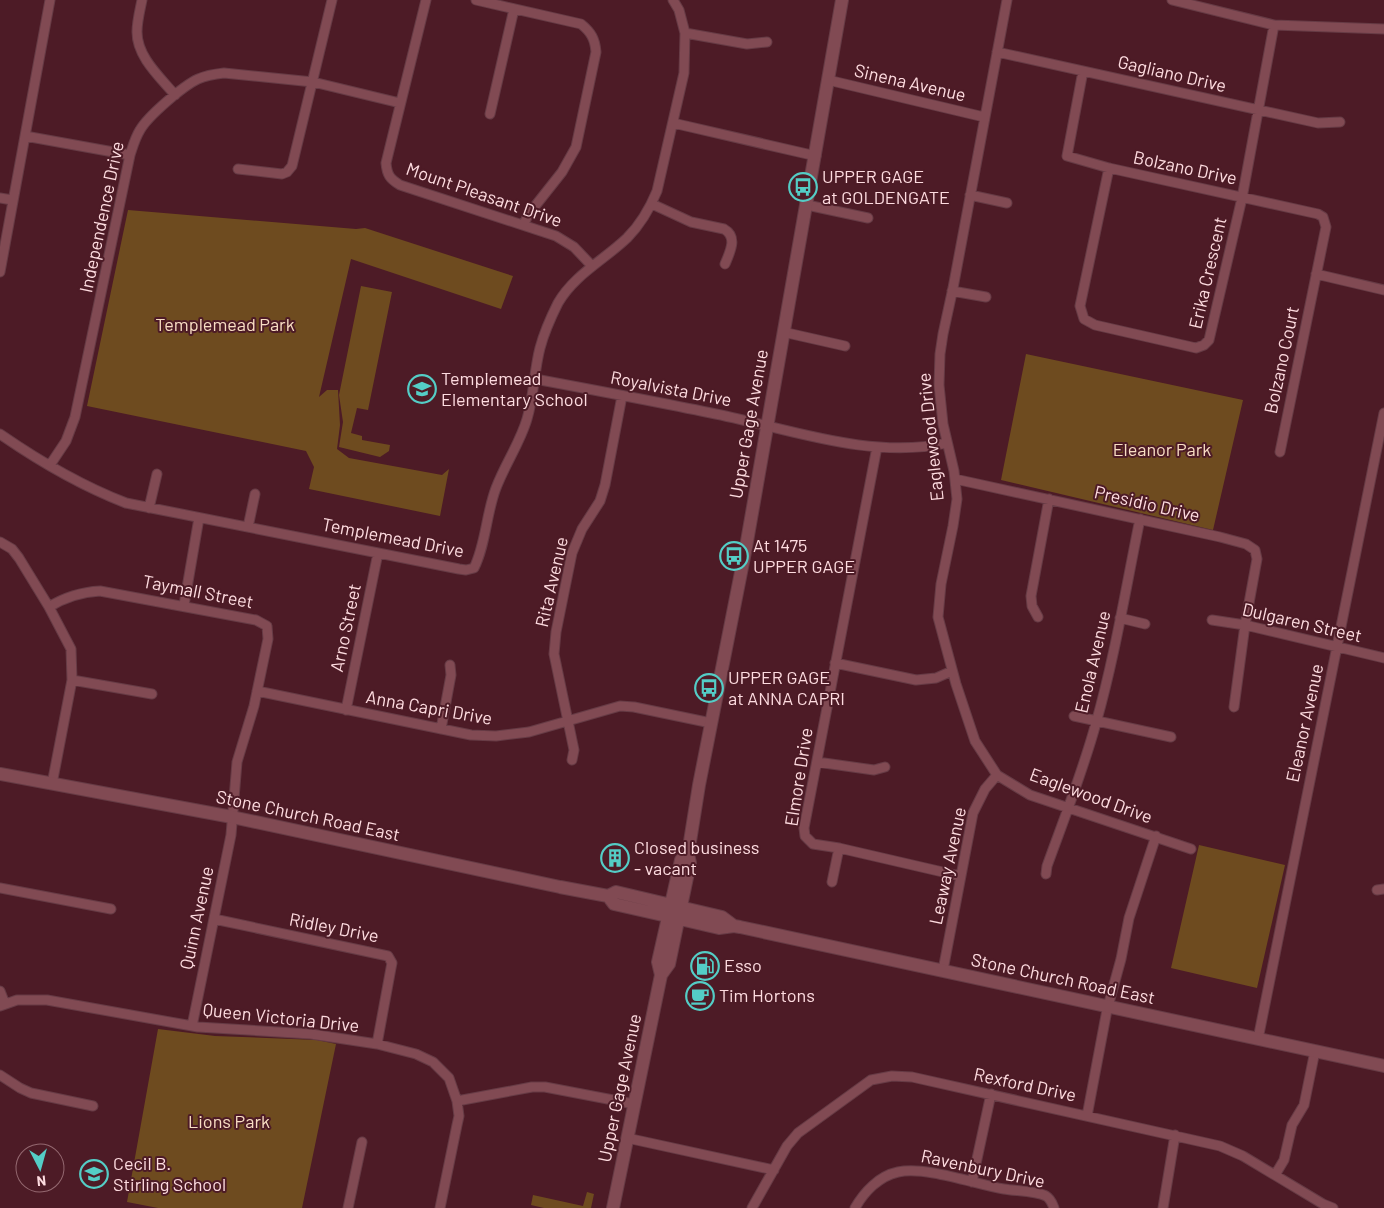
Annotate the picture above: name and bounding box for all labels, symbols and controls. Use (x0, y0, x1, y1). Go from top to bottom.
street label: Gagliano Drive (1116, 50, 1229, 96)
street label: Sinena Avenue (852, 58, 968, 106)
street label: Independence Drive (74, 139, 128, 295)
street label: Bolzano Drive (1131, 145, 1239, 189)
street label: Mount Pleasant Drive (403, 157, 565, 231)
place label: UPPER GAGE at GOLDENGATE (822, 165, 950, 208)
bus stop icon: UPPER GAGE at GOLDENGATE (788, 172, 818, 202)
street label: Erika Crescent (1183, 215, 1231, 331)
street label: Bolzano Court (1259, 304, 1303, 415)
park label: Templemead Park (155, 313, 295, 335)
street label: Upper Gage Avenue (724, 347, 772, 500)
street label: Royalvista Drive (609, 365, 734, 411)
place label: Templemead Elementary School (441, 367, 588, 410)
street label: Eaglewood Drive (912, 372, 948, 502)
school or university icon: Templemead Elementary School (407, 374, 437, 404)
park label: Eleanor Park (1113, 438, 1211, 460)
street label: Presidio Drive (1092, 480, 1202, 526)
street label: Templemead Drive (320, 512, 466, 562)
street label: Rita Avenue (530, 534, 572, 629)
place label: At 1475 UPPER GAGE (753, 534, 855, 577)
bus stop icon: At 1475 UPPER GAGE (719, 541, 749, 571)
street label: Taymall Street (141, 569, 255, 613)
street label: Arno Street (325, 582, 365, 674)
street label: Dulgaren Street (1240, 598, 1364, 646)
street label: Enola Avenue (1070, 608, 1114, 715)
street label: Eleanor Avenue (1281, 662, 1327, 784)
place label: UPPER GAGE at ANNA CAPRI (728, 666, 845, 709)
bus stop icon: UPPER GAGE at ANNA CAPRI (694, 673, 724, 703)
street label: Anna Capri Drive (364, 685, 494, 729)
street label: Elmore Drive (779, 726, 817, 828)
street label: Eaglewood Drive (1027, 763, 1156, 827)
street label: Stone Church Road East (214, 785, 402, 845)
street label: Leaway Avenue (924, 805, 970, 927)
place label: Closed business - vacant (634, 836, 759, 879)
building icon: Closed business - vacant (600, 843, 630, 873)
street label: Quinn Avenue (174, 864, 218, 971)
street label: Ridley Drive (287, 908, 381, 946)
street label: Stone Church Road East (969, 948, 1157, 1008)
fuel station icon: Esso (690, 951, 720, 981)
place label: Esso (724, 954, 762, 976)
cafe icon: Tim Hortons (685, 981, 715, 1011)
place label: Tim Hortons (719, 984, 815, 1006)
street label: Queen Victoria Drive (202, 998, 360, 1036)
street label: Upper Gage Avenue (593, 1012, 646, 1164)
street label: Rexford Drive (972, 1062, 1078, 1106)
park label: Lions Park (188, 1110, 270, 1132)
north arrow (15, 1143, 65, 1193)
street label: Ravenbury Drive (919, 1144, 1047, 1192)
place label: Cecil B. Stirling School (113, 1152, 226, 1195)
school or university icon: Cecil B. Stirling School (79, 1159, 109, 1189)
text: N (36, 1172, 47, 1190)

